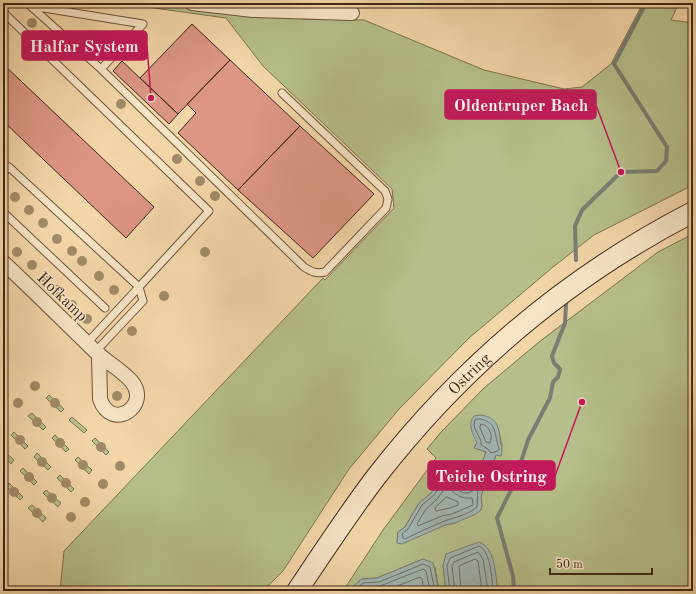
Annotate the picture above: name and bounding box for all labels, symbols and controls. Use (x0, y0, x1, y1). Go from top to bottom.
callout: Halfar System (22, 31, 147, 60)
text: Halfar System (29, 39, 139, 56)
callout: Oldentruper Bach (445, 90, 596, 119)
text: Oldentruper Bach (454, 98, 588, 115)
street label: Hofkamp (33, 270, 90, 325)
street label: Ostring (446, 351, 495, 398)
callout: Teiche Ostring (428, 461, 555, 490)
text: Teiche Ostring (435, 469, 547, 486)
scale bar (550, 550, 652, 576)
text: 50 m (556, 558, 583, 571)

